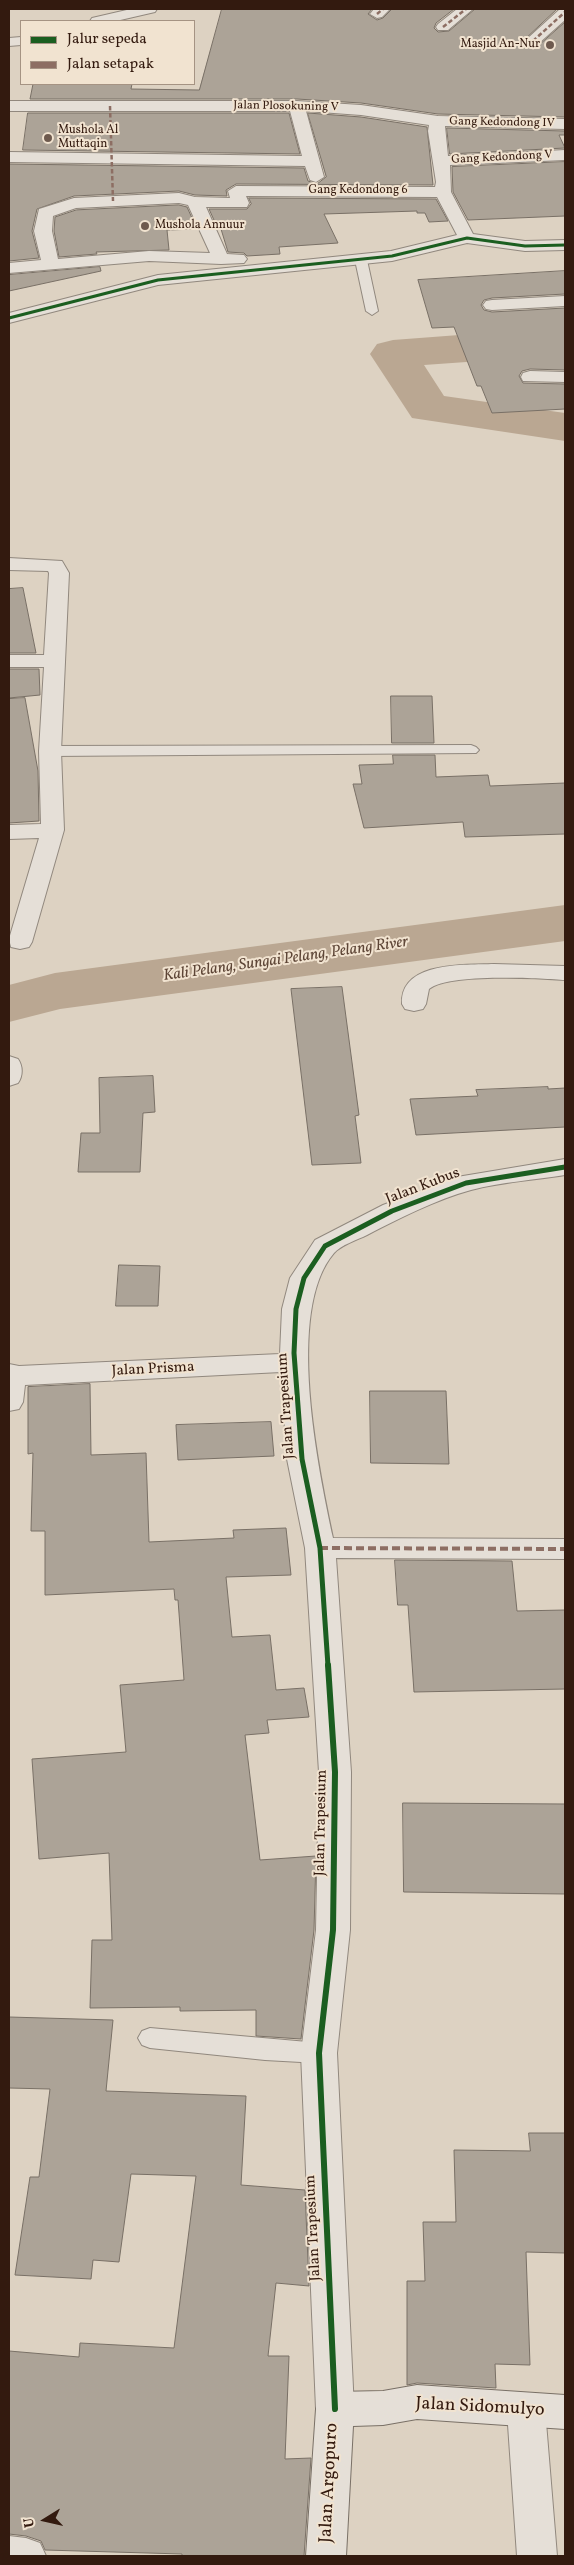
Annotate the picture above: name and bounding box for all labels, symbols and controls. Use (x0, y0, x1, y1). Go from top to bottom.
legend (20, 20, 195, 85)
text: Jalur sepeda (67, 29, 147, 50)
place label: Masjid An-Nur (461, 38, 540, 52)
marker: Masjid An-Nur (544, 39, 556, 51)
text: Jalan setapak (67, 54, 154, 75)
street label: Jalan Plosokuning V (233, 99, 339, 115)
street label: Gang Kedondong IV (449, 115, 555, 131)
place label: Mushola Al Muttaqin (58, 124, 118, 152)
marker: Mushola Al Muttaqin (42, 132, 54, 144)
street label: Gang Kedondong V (451, 148, 553, 168)
street label: Gang Kedondong 6 (308, 184, 408, 198)
place label: Mushola Annuur (155, 219, 245, 233)
marker: Mushola Annuur (139, 220, 151, 232)
water label: Kali Pelang, Sungai Pelang, Pelang River (162, 933, 410, 987)
street label: Jalan Kubus (383, 1165, 463, 1209)
street label: Jalan Trapesium (274, 1352, 300, 1460)
street label: Jalan Prisma (111, 1359, 195, 1381)
street label: Jalan Trapesium (312, 1770, 332, 1876)
street label: Jalan Trapesium (302, 2174, 326, 2282)
street label: Jalan Sidomulyo (415, 2394, 545, 2422)
street label: Jalan Argopuro (316, 2422, 344, 2544)
north arrow (20, 2495, 70, 2545)
text: U (20, 2516, 40, 2529)

